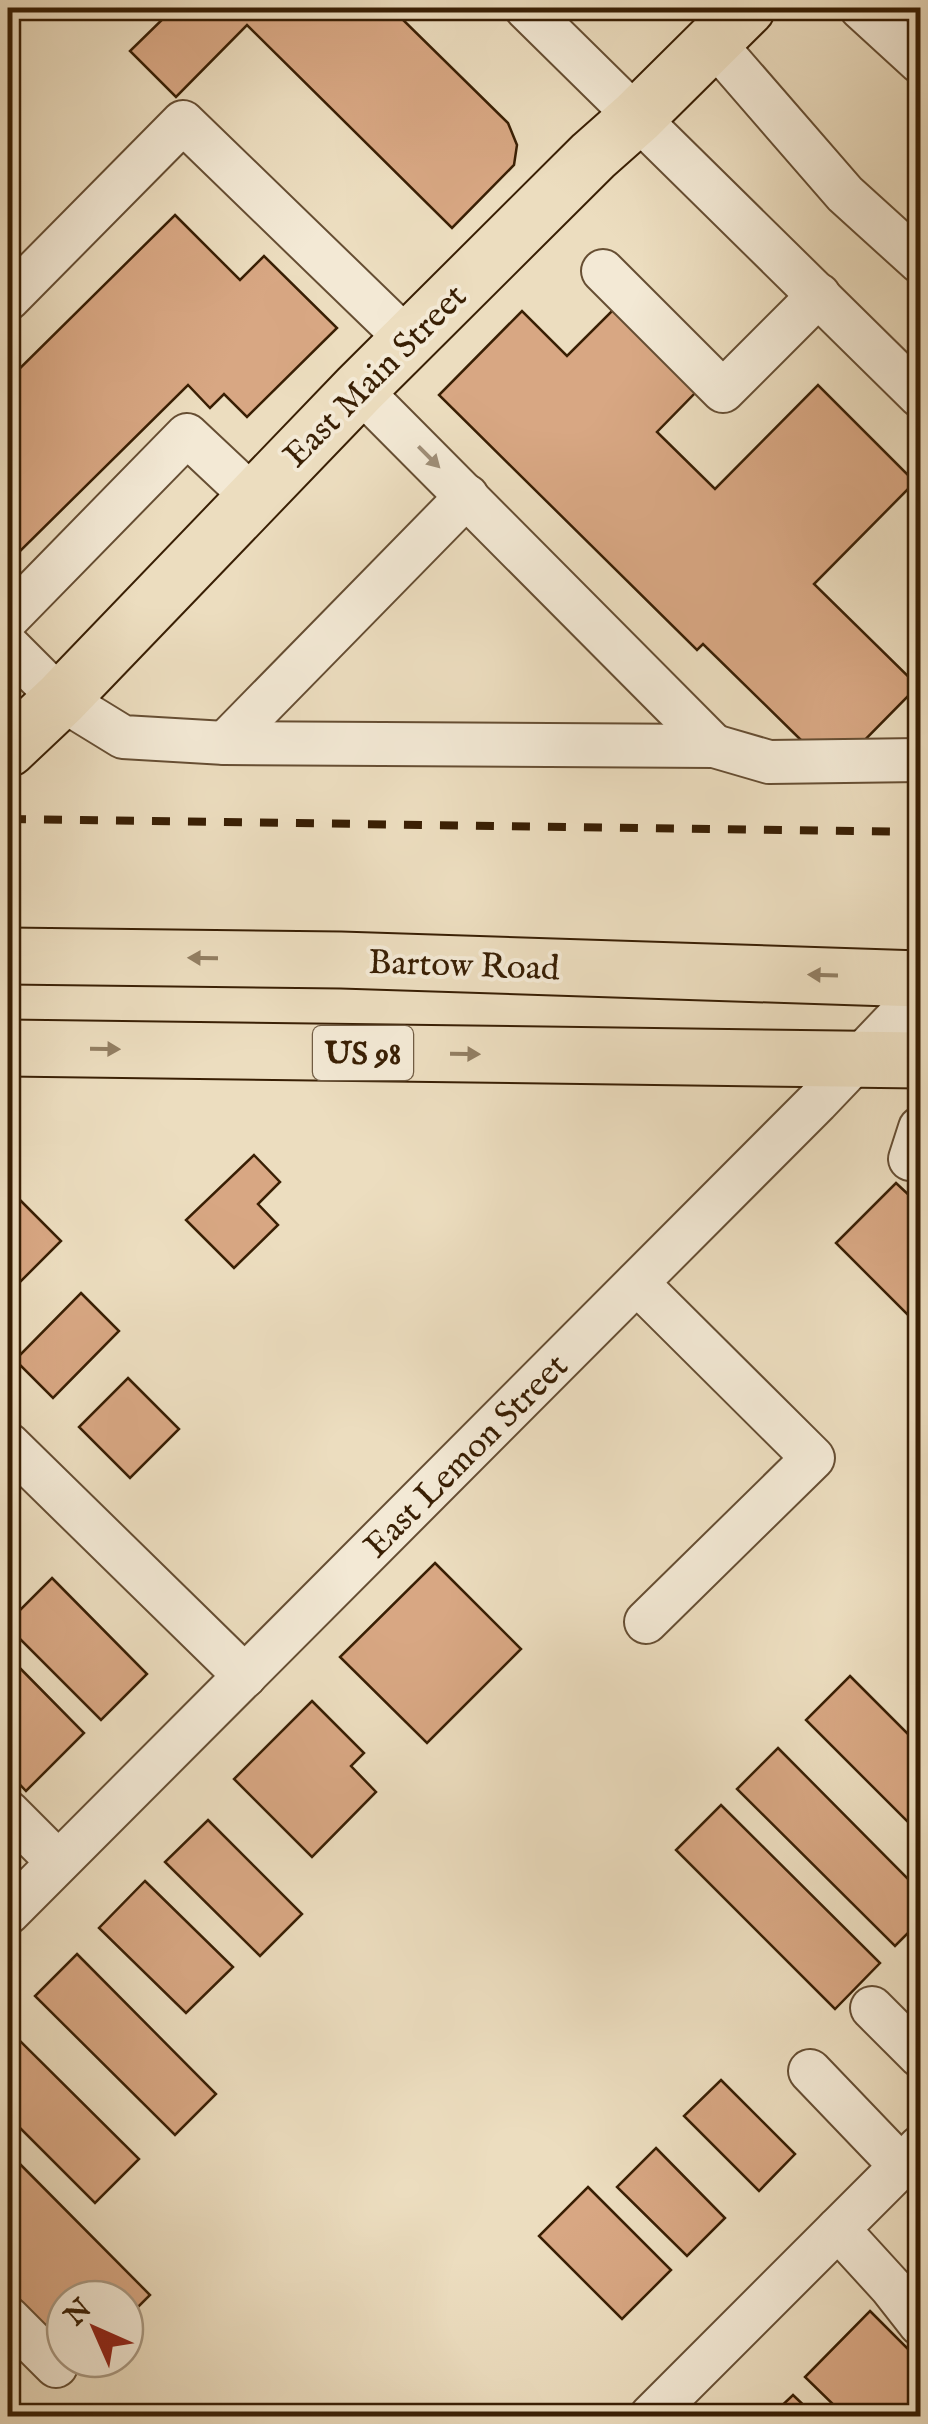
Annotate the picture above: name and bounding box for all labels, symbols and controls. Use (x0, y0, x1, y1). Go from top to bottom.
street label: East Main Street (274, 275, 477, 478)
one-way arrow (416, 445, 440, 469)
street label: Bartow Road (368, 941, 561, 992)
one-way arrow (187, 950, 219, 966)
one-way arrow (807, 967, 839, 983)
road number: US 98 (313, 1026, 413, 1080)
one-way arrow (89, 1041, 121, 1057)
one-way arrow (449, 1046, 481, 1062)
street label: East Lemon Street (355, 1345, 579, 1569)
north arrow (45, 2279, 145, 2379)
text: N (57, 2292, 100, 2335)

